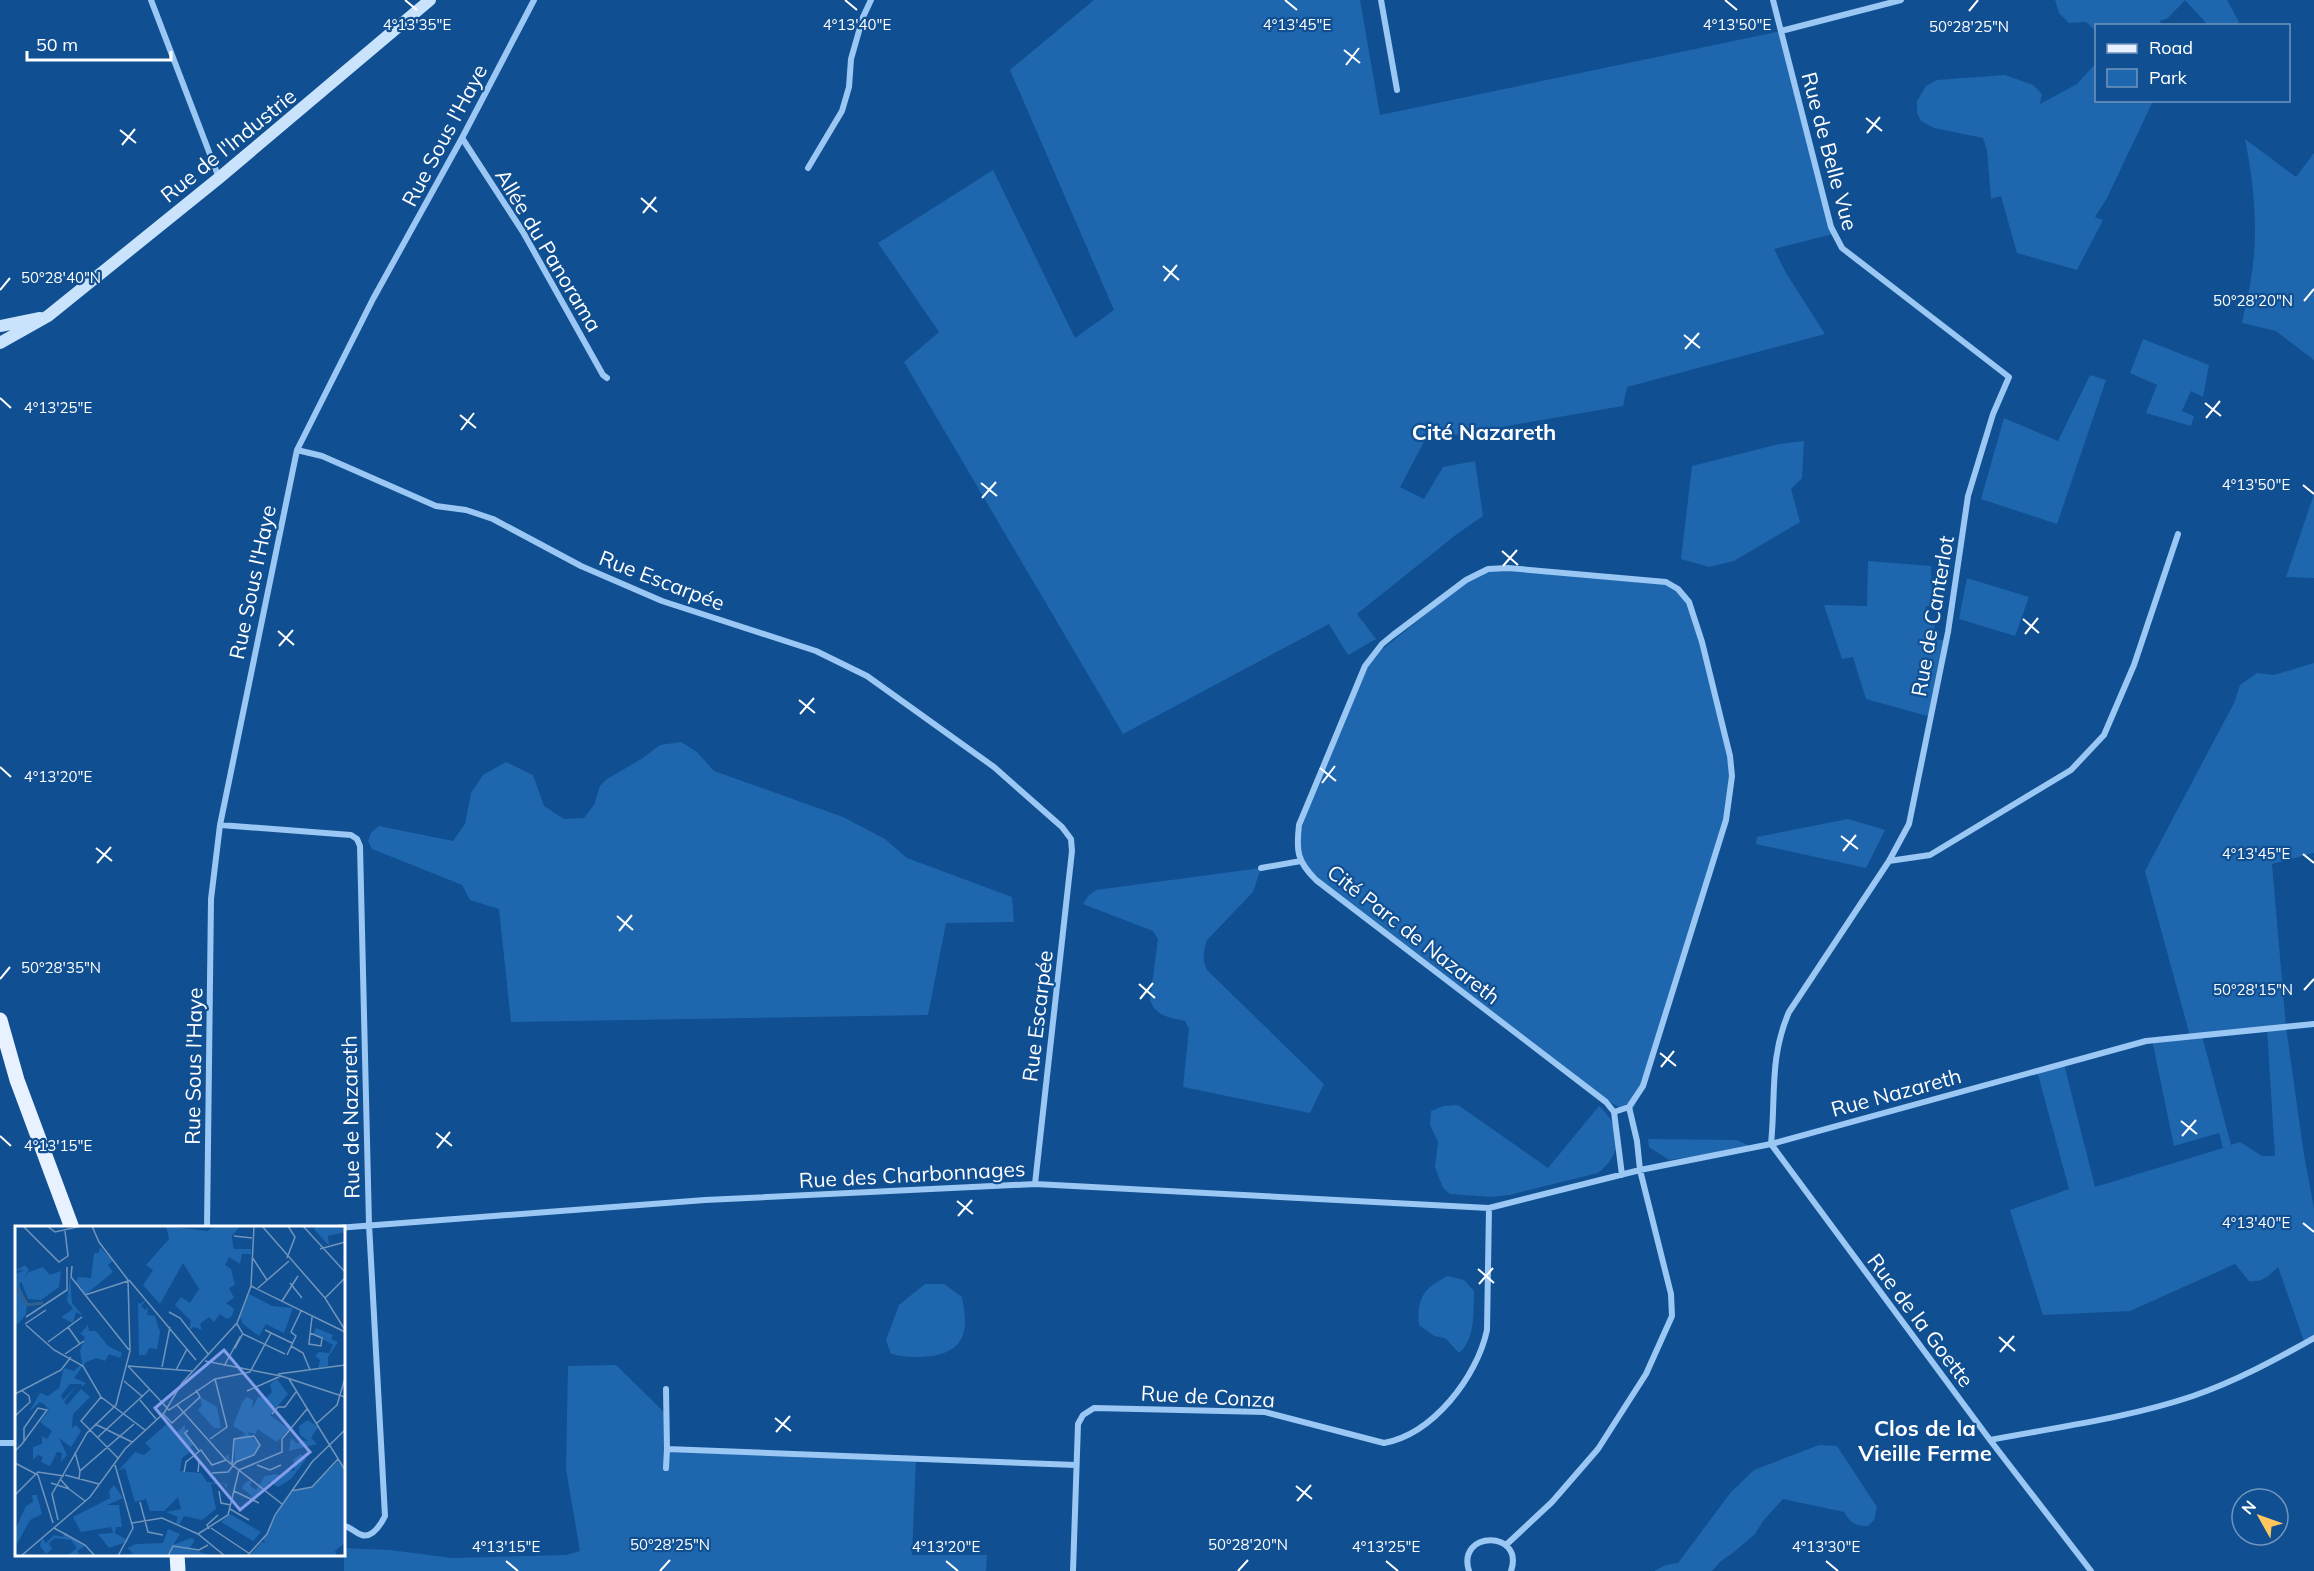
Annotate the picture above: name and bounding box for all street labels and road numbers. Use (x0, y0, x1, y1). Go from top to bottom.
street label: Rue Sous l'Haye (396, 59, 492, 211)
street label: Rue de Belle Vue (1796, 69, 1864, 233)
street label: Rue de l'Industrie (155, 82, 301, 208)
street label: Allée du Panorama (490, 164, 608, 336)
street label: Rue Sous l'Haye (223, 502, 281, 662)
street label: Rue de Canterlot (1905, 534, 1959, 698)
street label: Rue Escarpée (596, 544, 728, 616)
street label: Cité Parc de Nazareth (1322, 858, 1506, 1010)
street label: Rue Escarpée (1016, 949, 1058, 1083)
street label: Rue Sous l'Haye (179, 987, 207, 1145)
street label: Rue de Nazareth (336, 1035, 364, 1199)
street label: Rue Nazareth (1828, 1062, 1964, 1122)
street label: Rue des Charbonnages (798, 1155, 1026, 1193)
street label: Rue de la Goette (1862, 1248, 1980, 1392)
street label: Rue de Conza (1140, 1380, 1276, 1412)

